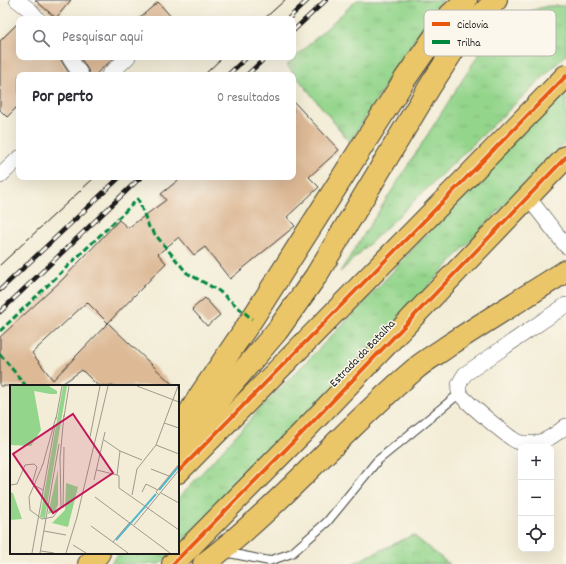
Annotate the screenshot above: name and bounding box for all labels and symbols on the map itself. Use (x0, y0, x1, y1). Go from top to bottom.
legend (424, 10, 556, 56)
text: Ciclovia (457, 18, 489, 34)
text: Trilha (457, 36, 481, 52)
street label: Estrada da Batalha (326, 316, 400, 392)
inset map (10, 385, 179, 554)

